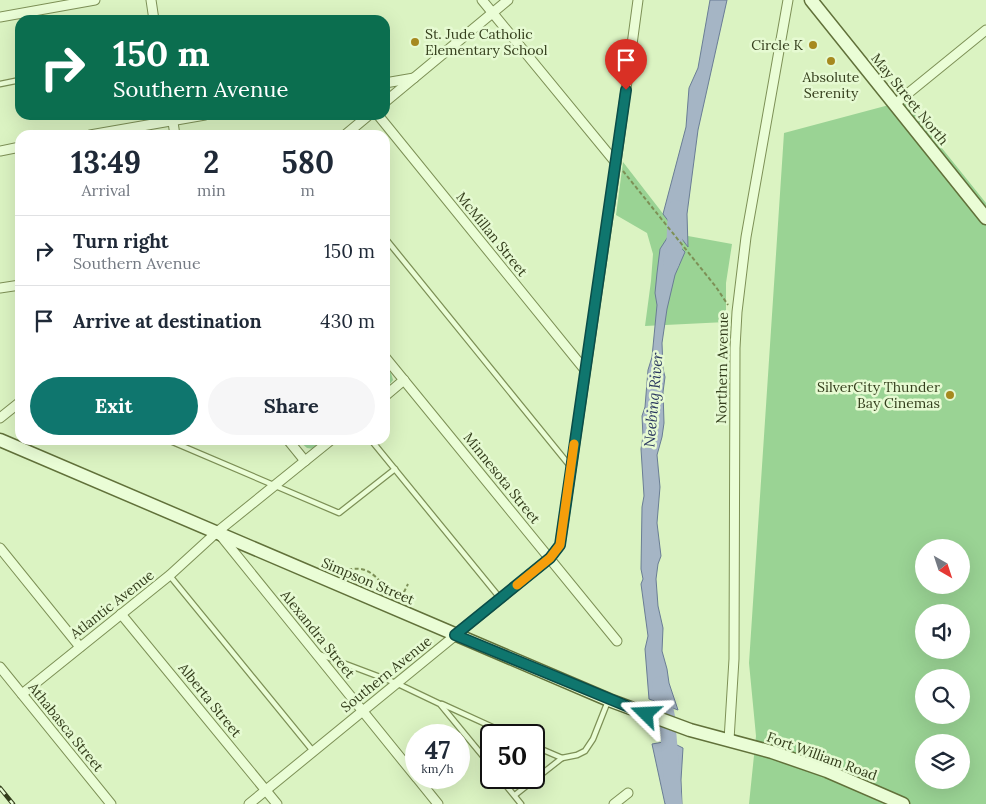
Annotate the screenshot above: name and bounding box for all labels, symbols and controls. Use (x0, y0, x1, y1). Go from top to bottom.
place label: St. Jude Catholic Elementary School (425, 25, 548, 59)
text: 150 m (113, 31, 210, 76)
icon: right (30, 35, 95, 100)
marker: St. Jude Catholic Elementary School (409, 36, 421, 48)
place label: Circle K (751, 36, 803, 54)
pin (605, 39, 647, 90)
marker: Circle K (807, 39, 819, 51)
icon: arrive (612, 46, 640, 74)
street label: May Street North (867, 49, 953, 149)
marker: Absolute Serenity (825, 55, 837, 67)
place label: Absolute Serenity (802, 68, 860, 102)
text: Southern Avenue (113, 75, 288, 103)
text: 13:49 (71, 143, 141, 181)
text: 2 (203, 143, 219, 181)
text: 580 (282, 143, 334, 181)
text: Arrival (82, 180, 130, 200)
text: min (197, 180, 226, 200)
text: m (301, 180, 315, 200)
street label: McMillan Street (452, 188, 532, 280)
text: Turn right (73, 229, 169, 253)
icon: right (30, 237, 58, 265)
text: 150 m (324, 239, 375, 263)
text: Southern Avenue (73, 253, 201, 273)
icon: arrive (30, 307, 58, 335)
text: Arrive at destination (73, 309, 262, 333)
text: 430 m (320, 309, 375, 333)
street label: Northern Avenue (712, 311, 732, 424)
water label: Neebing River (639, 352, 667, 448)
button: Exit (30, 377, 198, 435)
button: Share (208, 377, 375, 435)
place label: SilverCity Thunder Bay Cinemas (817, 378, 940, 412)
marker: SilverCity Thunder Bay Cinemas (944, 389, 956, 401)
street label: Minnesota Street (460, 429, 545, 528)
north arrow (915, 539, 970, 594)
map controls (915, 539, 970, 789)
street label: Simpson Street (319, 553, 418, 609)
street label: Atlantic Avenue (66, 565, 158, 643)
street label: Alexandra Street (276, 586, 359, 682)
button: sound (915, 604, 970, 659)
street label: Southern Avenue (337, 632, 435, 716)
street label: Alberta Street (174, 658, 246, 741)
button: search (915, 669, 970, 724)
street label: Athabasca Street (24, 678, 108, 776)
position arrow (619, 687, 671, 739)
speed limit sign: 50 (480, 724, 545, 789)
street label: Fort William Road (764, 728, 880, 784)
text: 47 (425, 734, 450, 766)
button: layers (915, 734, 970, 789)
text: km/h (421, 761, 454, 776)

